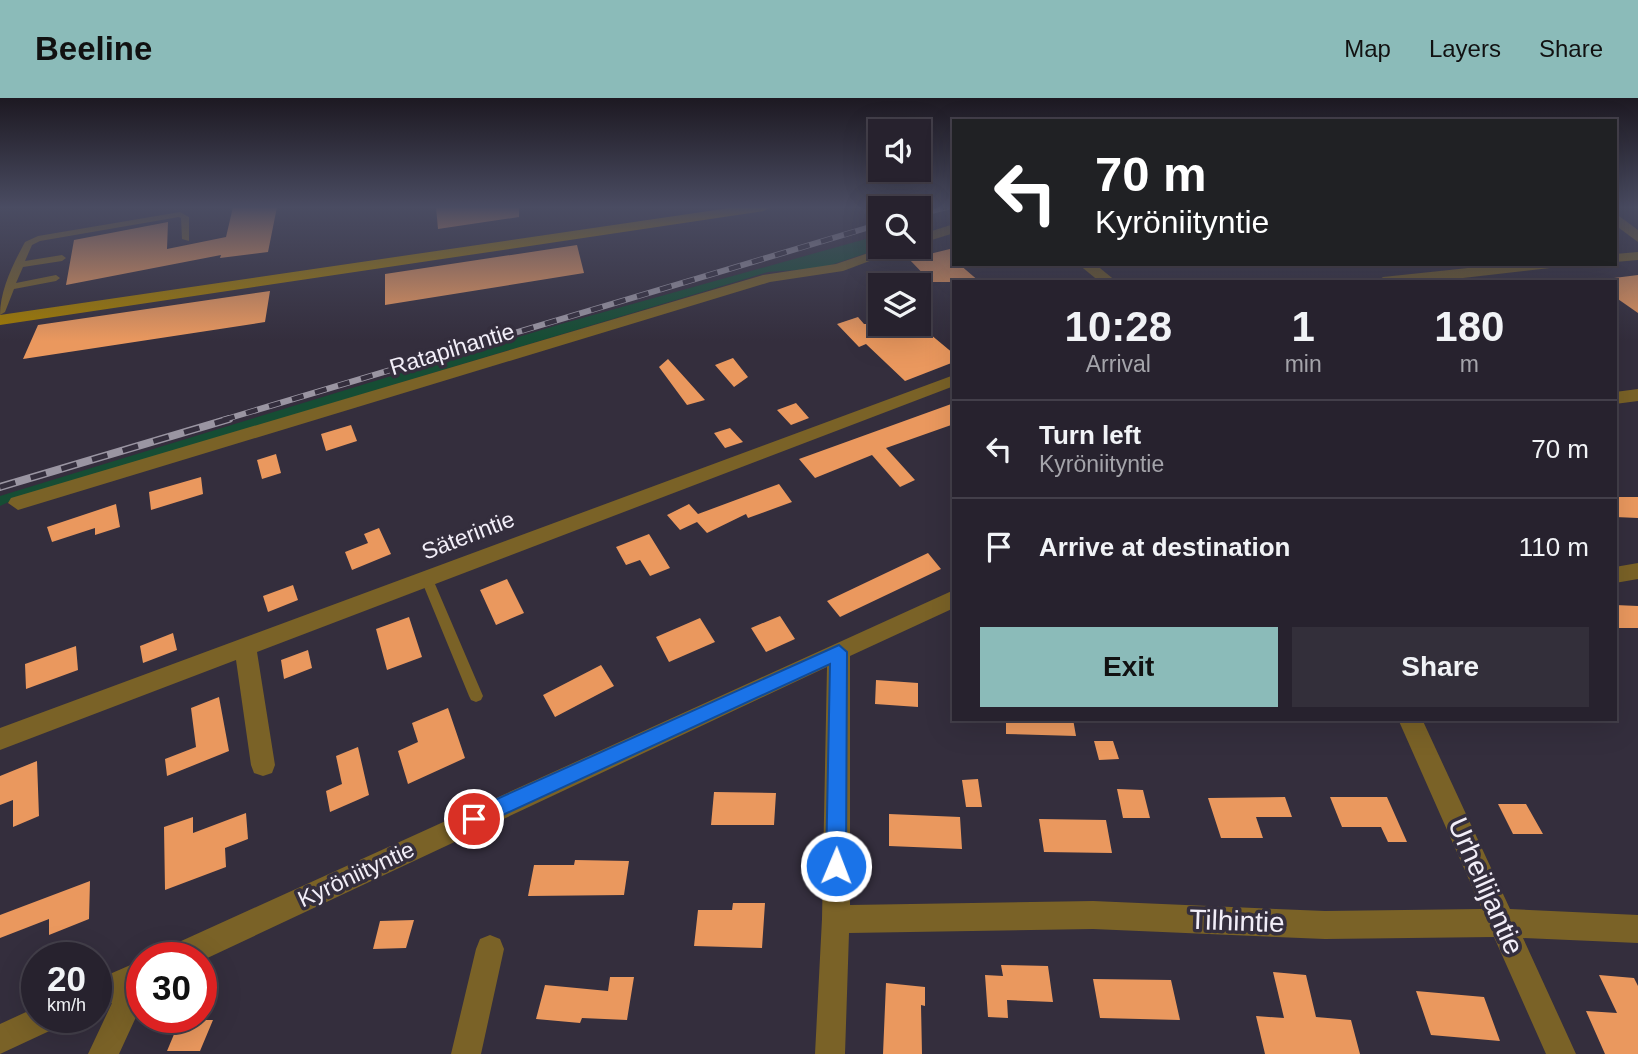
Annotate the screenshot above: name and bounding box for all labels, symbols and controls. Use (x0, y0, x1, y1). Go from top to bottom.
text: Beeline (35, 30, 152, 67)
text: Map (1344, 35, 1391, 62)
text: Layers (1429, 35, 1501, 62)
text: Share (1539, 35, 1603, 62)
map controls (868, 119, 931, 336)
button: sound (868, 119, 931, 182)
icon: left (980, 147, 1071, 238)
text: 70 m (1095, 147, 1207, 201)
button: search (868, 196, 931, 259)
text: Kyröniityntie (1095, 204, 1269, 240)
button: layers (868, 273, 931, 336)
text: 10:28 (1065, 303, 1172, 350)
text: 1 (1291, 303, 1315, 350)
text: 180 (1434, 303, 1504, 350)
street label: Ratapihantie (386, 318, 518, 380)
text: Arrival (1086, 351, 1151, 377)
text: min (1285, 351, 1322, 377)
text: m (1460, 351, 1479, 377)
text: Turn left (1039, 420, 1141, 450)
icon: left (980, 430, 1018, 468)
text: 70 m (1531, 434, 1589, 464)
text: Kyröniityntie (1039, 451, 1164, 477)
street label: Säterintie (418, 505, 518, 565)
icon: arrive (980, 528, 1018, 566)
text: Arrive at destination (1039, 532, 1290, 562)
text: 110 m (1519, 532, 1589, 562)
button: Exit (980, 627, 1278, 707)
button: Share (1292, 627, 1589, 707)
pin (444, 789, 504, 849)
icon: arrive (455, 800, 493, 838)
street label: Urheilijantie (1442, 813, 1530, 959)
position arrow (799, 829, 873, 903)
street label: Kyröniityntie (294, 836, 418, 912)
street label: Tilhintie (1189, 904, 1285, 938)
speed limit sign: 30 (126, 942, 217, 1033)
text: 20 (47, 959, 86, 998)
text: km/h (47, 995, 86, 1015)

